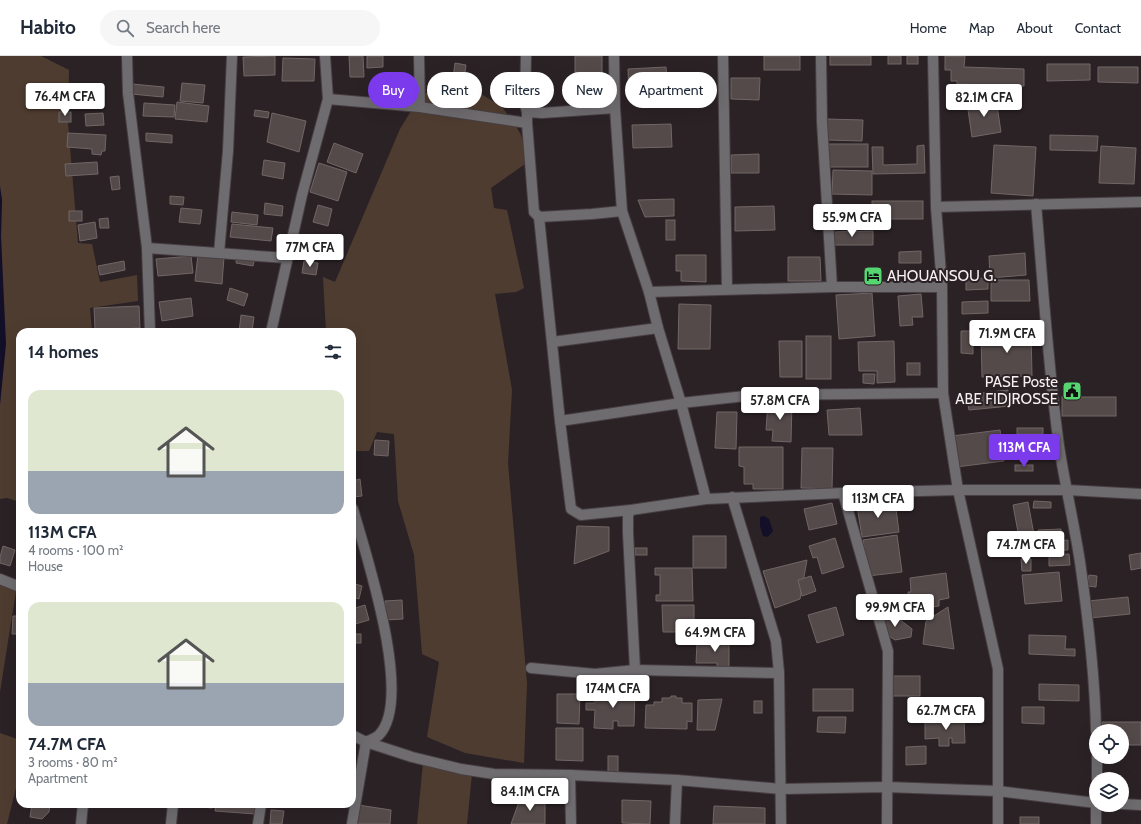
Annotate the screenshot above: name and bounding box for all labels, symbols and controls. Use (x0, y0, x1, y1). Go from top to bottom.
search box (100, 10, 380, 46)
text: Habito (20, 16, 76, 39)
icon: search (114, 17, 136, 39)
text: Search here (146, 19, 220, 37)
text: Home (910, 19, 947, 37)
text: Map (969, 19, 994, 37)
text: About (1016, 19, 1053, 37)
text: Contact (1075, 19, 1121, 37)
chip: Buy (368, 72, 419, 108)
chip: Rent (427, 72, 482, 108)
chip: Filters (490, 72, 554, 108)
chip: New (562, 72, 617, 108)
chip: Apartment (625, 72, 717, 108)
pin: 76.4M CFA (19, 83, 111, 117)
pin: 82.1M CFA (938, 84, 1030, 118)
text: 76.4M CFA (35, 88, 95, 104)
text: 82.1M CFA (955, 89, 1013, 105)
pin: 55.9M CFA (806, 204, 898, 238)
text: 55.9M CFA (822, 209, 882, 225)
pin: 77M CFA (273, 234, 347, 268)
text: 77M CFA (286, 239, 334, 255)
hotel icon: AHOUANSOU G. (862, 265, 884, 287)
place label: AHOUANSOU G. (887, 267, 997, 285)
pin: 71.9M CFA (961, 320, 1053, 354)
text: 71.9M CFA (978, 325, 1036, 341)
icon: filters (322, 341, 344, 363)
text: 14 homes (28, 342, 98, 362)
place label: PASE Poste ABE FIDJROSSE (955, 373, 1058, 408)
public building icon: PASE Poste ABE FIDJROSSE (1061, 380, 1083, 402)
pin: 57.8M CFA (734, 387, 826, 421)
text: 57.8M CFA (750, 392, 810, 408)
icon: home (150, 416, 222, 488)
pin: 113M CFA (983, 434, 1065, 468)
text: 113M CFA (998, 439, 1050, 455)
pin: 113M CFA (837, 485, 919, 519)
text: 113M CFA (852, 490, 904, 506)
text: 113M CFA (28, 522, 97, 542)
pin: 74.7M CFA (980, 531, 1072, 565)
text: 74.7M CFA (996, 536, 1056, 552)
text: 4 rooms · 100 m² (28, 542, 123, 558)
text: House (28, 558, 63, 574)
pin: 99.9M CFA (849, 594, 941, 628)
text: 99.9M CFA (865, 599, 925, 615)
pin: 64.9M CFA (669, 619, 761, 653)
text: 64.9M CFA (684, 624, 746, 640)
icon: home (150, 628, 222, 700)
pin: 174M CFA (572, 675, 654, 709)
text: 174M CFA (585, 680, 641, 696)
pin: 62.7M CFA (900, 697, 992, 731)
text: 62.7M CFA (916, 702, 976, 718)
map controls (1089, 724, 1129, 812)
button: locate (1089, 724, 1129, 764)
text: 74.7M CFA (28, 734, 106, 754)
text: 3 rooms · 80 m² (28, 754, 118, 770)
text: Apartment (28, 770, 88, 786)
button: layers (1089, 772, 1129, 812)
pin: 84.1M CFA (484, 778, 576, 812)
text: 84.1M CFA (500, 783, 560, 799)

